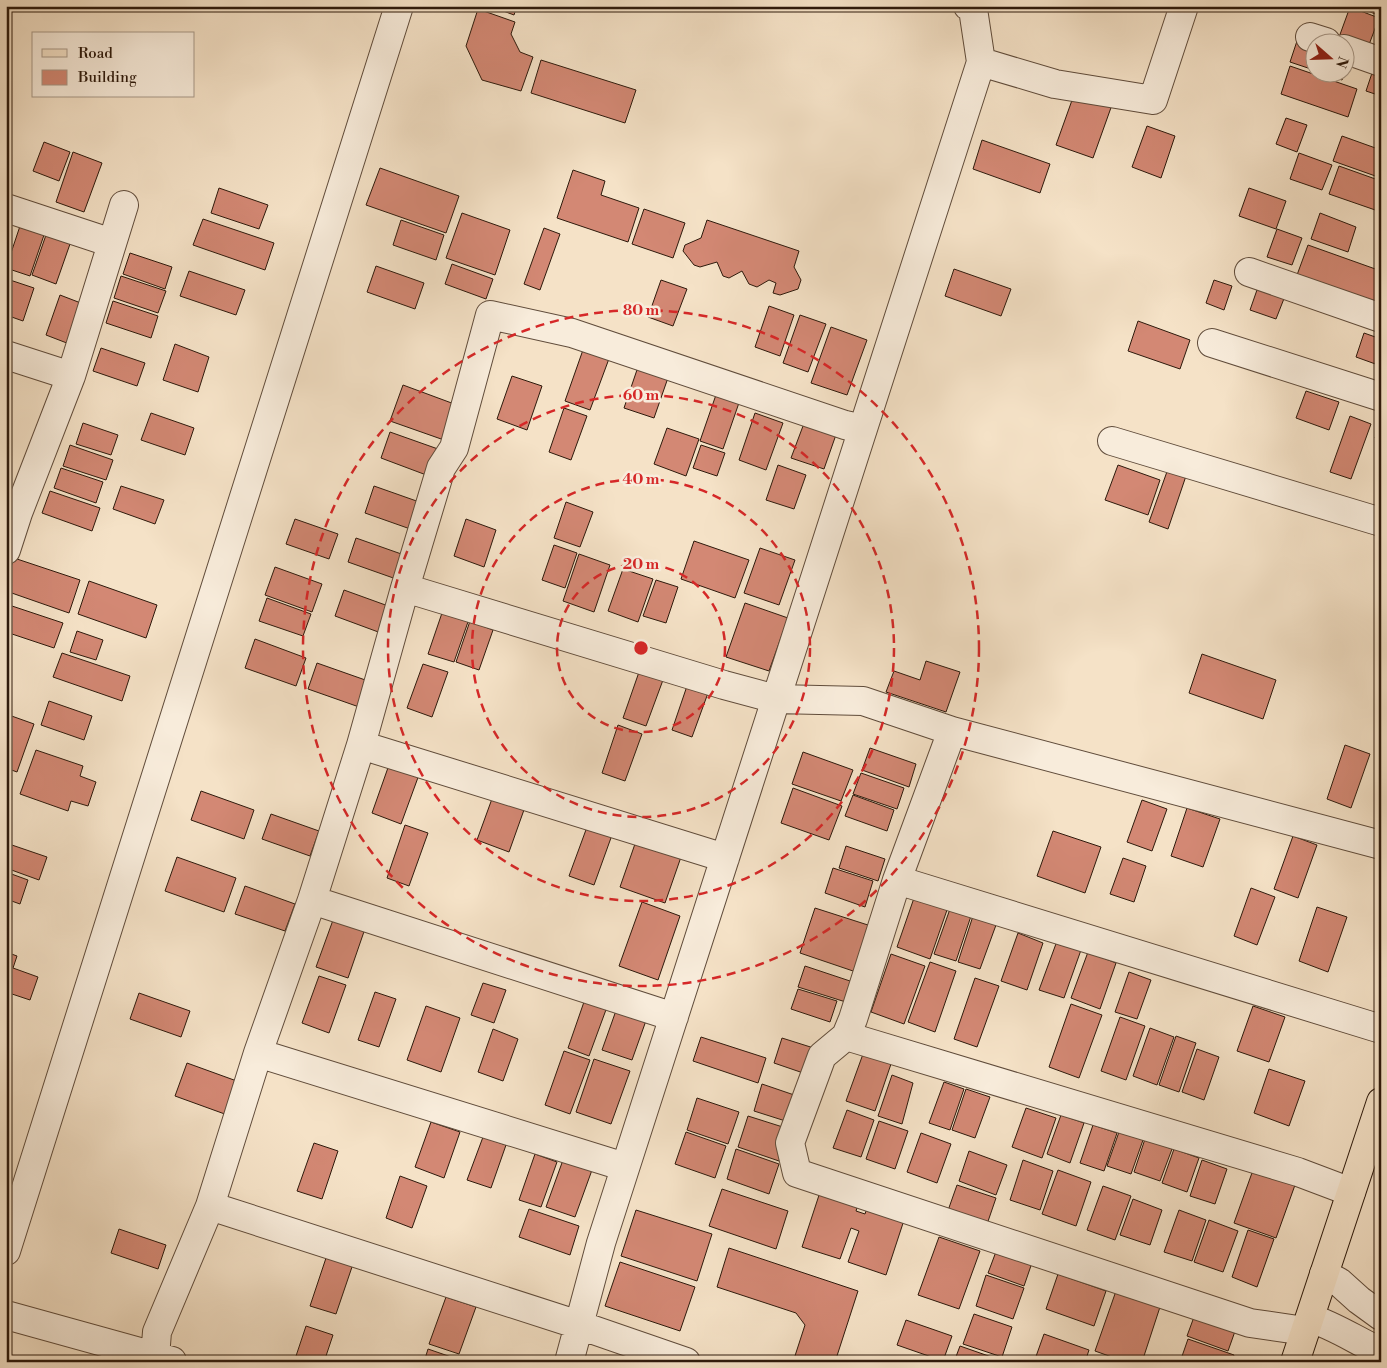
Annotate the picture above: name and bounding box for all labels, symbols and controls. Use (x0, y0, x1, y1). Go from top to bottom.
legend (32, 32, 195, 98)
north arrow (1304, 32, 1354, 82)
text: Road (78, 44, 113, 63)
text: N (1331, 54, 1352, 70)
text: Building (77, 68, 137, 87)
text: 80 m (623, 301, 660, 320)
text: 60 m (623, 386, 660, 405)
text: 40 m (622, 470, 660, 489)
text: 20 m (623, 555, 660, 574)
centre of rings (632, 639, 650, 657)

